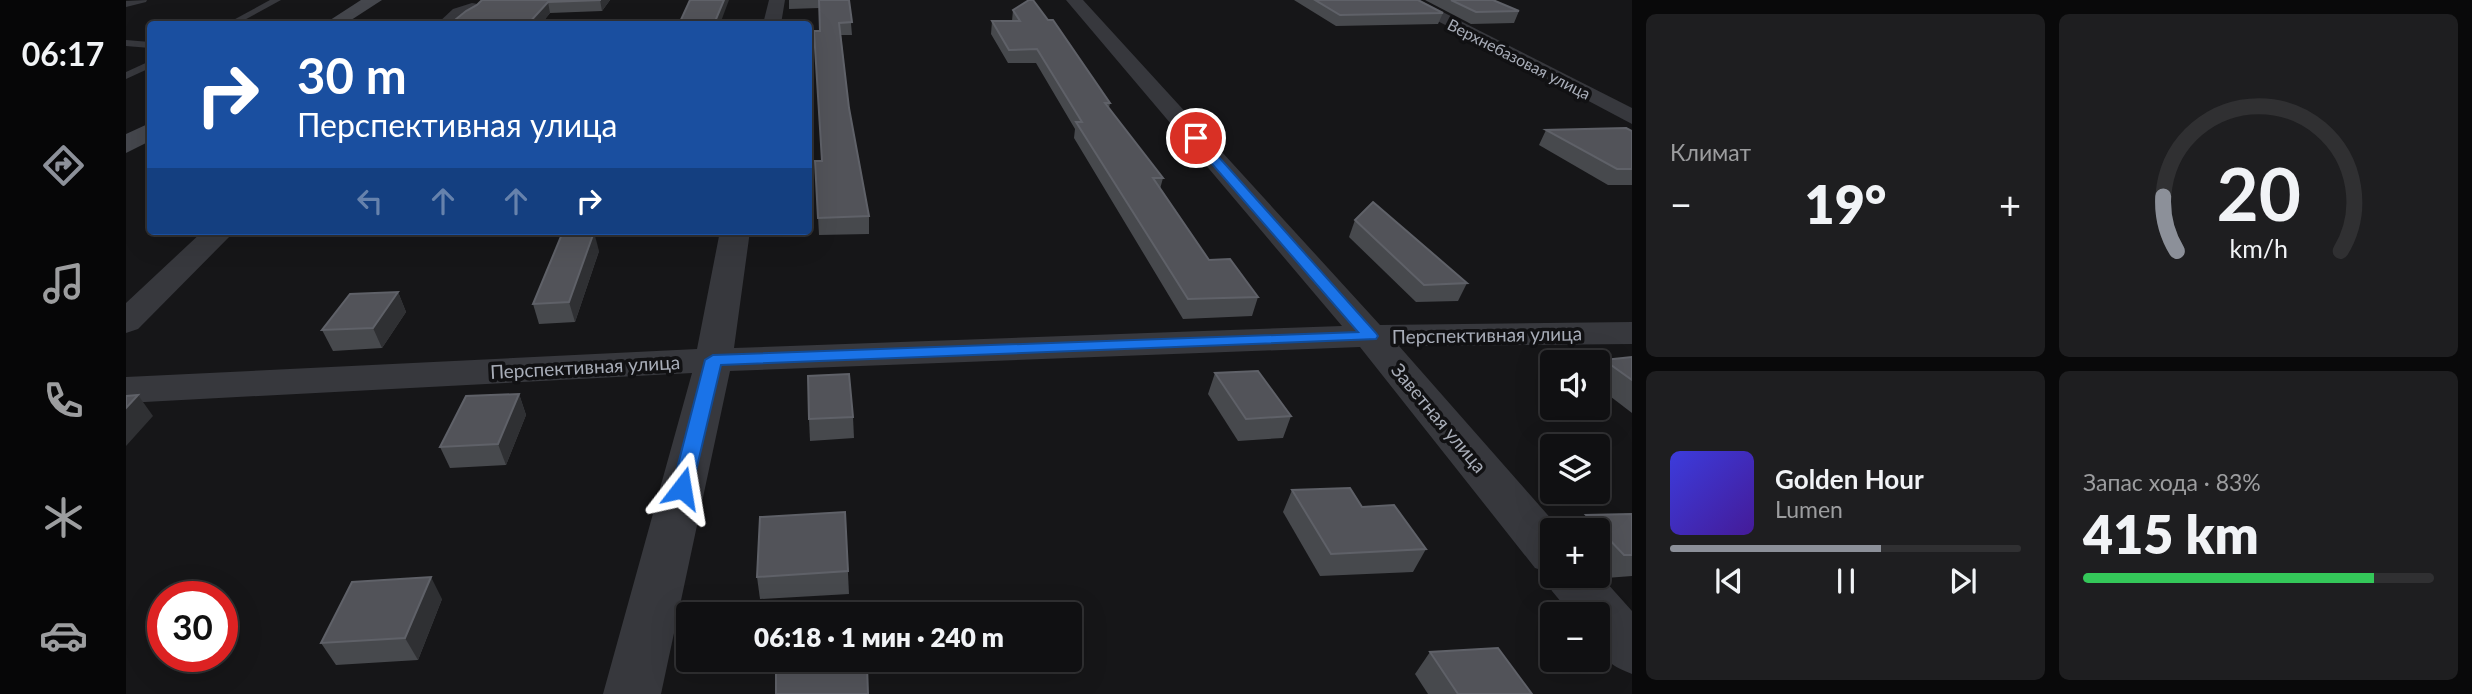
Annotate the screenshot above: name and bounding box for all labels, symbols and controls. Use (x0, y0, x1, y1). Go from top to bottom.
street label: Верхнебазовая улица (1445, 14, 1594, 103)
text: 06:17 (22, 34, 104, 73)
text: 30 m (297, 46, 407, 104)
icon: right (182, 49, 273, 140)
text: Перспективная улица (297, 105, 617, 144)
pin (1166, 108, 1226, 168)
icon: arrive (1177, 119, 1215, 157)
text: Климат (1670, 138, 1751, 166)
icon: directions (39, 141, 88, 190)
text: 20 (2216, 150, 2301, 238)
text: 19° (1805, 173, 1886, 235)
text: − (1670, 181, 1692, 227)
text: + (1999, 181, 2021, 227)
icon: left (351, 182, 389, 220)
icon: ahead (424, 182, 462, 220)
icon: ahead (497, 182, 535, 220)
icon: right (570, 182, 608, 220)
text: km/h (2229, 233, 2288, 263)
icon: music (39, 259, 88, 308)
street label: Перспективная улица (1392, 321, 1582, 348)
street label: Перспективная улица (489, 350, 681, 383)
map controls (1540, 350, 1610, 672)
button: sound (1540, 350, 1610, 420)
street label: Заветная улица (1387, 358, 1492, 477)
icon: phone (39, 376, 88, 425)
button: layers (1540, 434, 1610, 504)
position arrow (645, 451, 719, 525)
text: Golden Hour (1775, 463, 1924, 495)
text: Запас хода · 83% (2083, 468, 2261, 496)
icon: climate (39, 493, 88, 542)
text: Lumen (1775, 495, 1843, 523)
text: 415 km (2083, 503, 2259, 565)
button: + (1540, 518, 1610, 588)
icon: previous (1710, 562, 1748, 600)
icon: pause (1827, 562, 1865, 600)
icon: next (1944, 562, 1982, 600)
speed limit sign: 30 (147, 581, 238, 672)
button: − (1540, 602, 1610, 672)
icon: car (39, 611, 88, 660)
text: 06:18 · 1 мин · 240 m (754, 621, 1004, 653)

